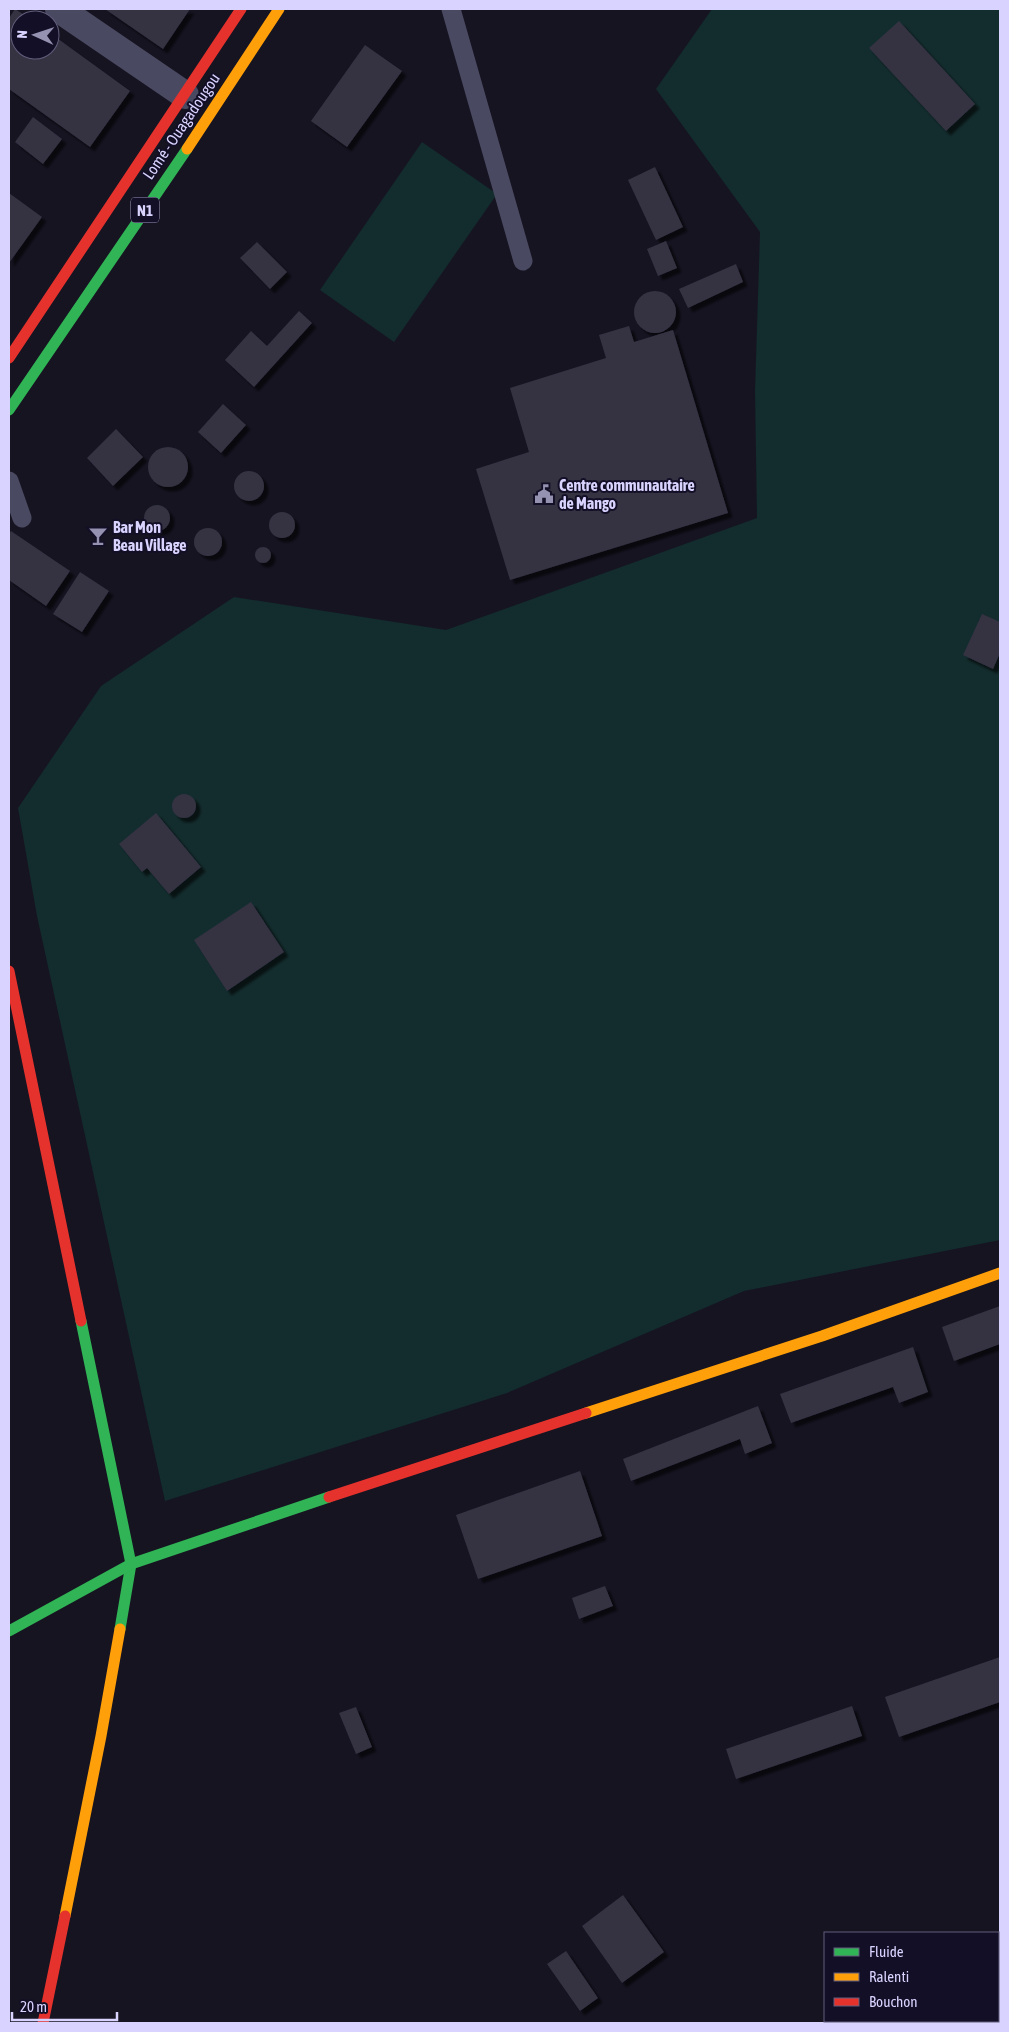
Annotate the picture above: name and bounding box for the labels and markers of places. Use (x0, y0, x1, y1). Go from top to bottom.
place label: Centre communautaire de Mango (559, 476, 695, 512)
public building icon: Centre communautaire de Mango (533, 483, 555, 505)
place label: Bar Mon Beau Village (113, 518, 186, 554)
bar icon: Bar Mon Beau Village (87, 525, 109, 547)

